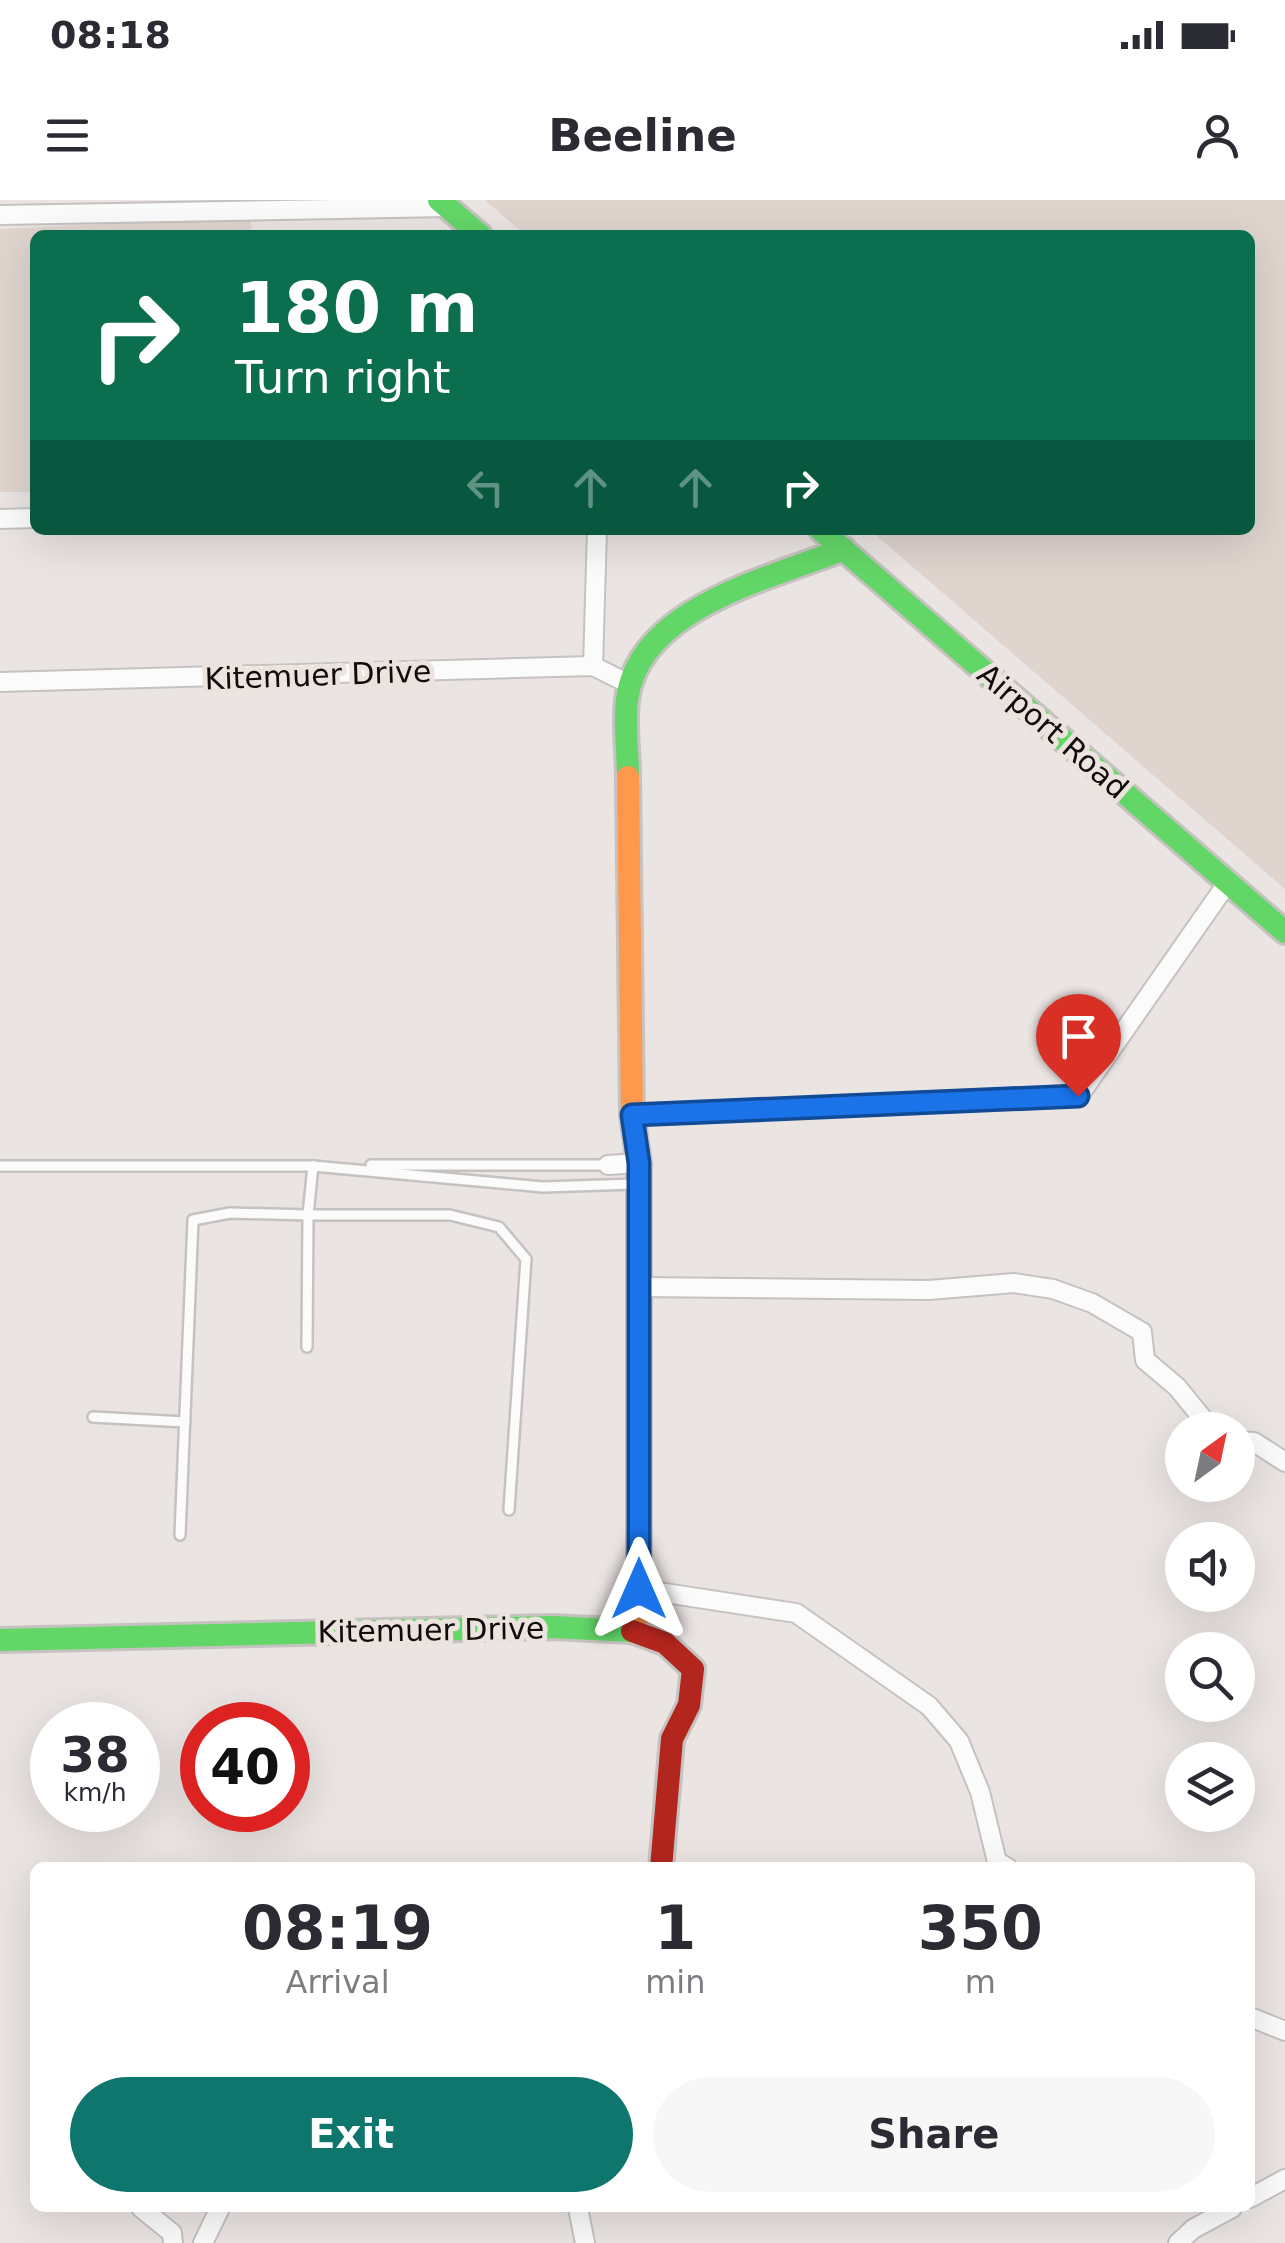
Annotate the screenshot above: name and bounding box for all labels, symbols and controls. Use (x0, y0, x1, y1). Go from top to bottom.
text: 08:18 (50, 13, 171, 57)
icon: menu (40, 108, 95, 163)
icon: person (1190, 108, 1245, 163)
text: Beeline (548, 109, 737, 162)
text: 180 m (235, 267, 478, 349)
icon: right (70, 270, 200, 400)
text: Turn right (235, 351, 450, 404)
icon: left (458, 460, 513, 515)
icon: ahead (563, 460, 618, 515)
icon: ahead (668, 460, 723, 515)
icon: right (773, 460, 828, 515)
street label: Kitemuer Drive (204, 654, 432, 696)
street label: Airport Road (971, 656, 1135, 806)
pin (1036, 994, 1121, 1097)
icon: arrive (1051, 1009, 1106, 1064)
north arrow (1165, 1412, 1255, 1502)
map controls (1165, 1412, 1255, 1832)
button: sound (1165, 1522, 1255, 1612)
position arrow (587, 1537, 691, 1641)
street label: Kitemuer Drive (317, 1611, 545, 1649)
button: search (1165, 1632, 1255, 1722)
speed limit sign: 40 (180, 1702, 310, 1832)
text: 38 (60, 1726, 130, 1784)
button: layers (1165, 1742, 1255, 1832)
text: km/h (63, 1778, 127, 1807)
text: 08:19 (242, 1893, 433, 1963)
text: 1 (654, 1893, 696, 1963)
text: 350 (918, 1893, 1043, 1963)
text: Arrival (286, 1963, 390, 2001)
text: min (645, 1963, 706, 2001)
text: m (965, 1963, 996, 2001)
button: Exit (70, 2077, 633, 2192)
button: Share (653, 2077, 1215, 2192)

